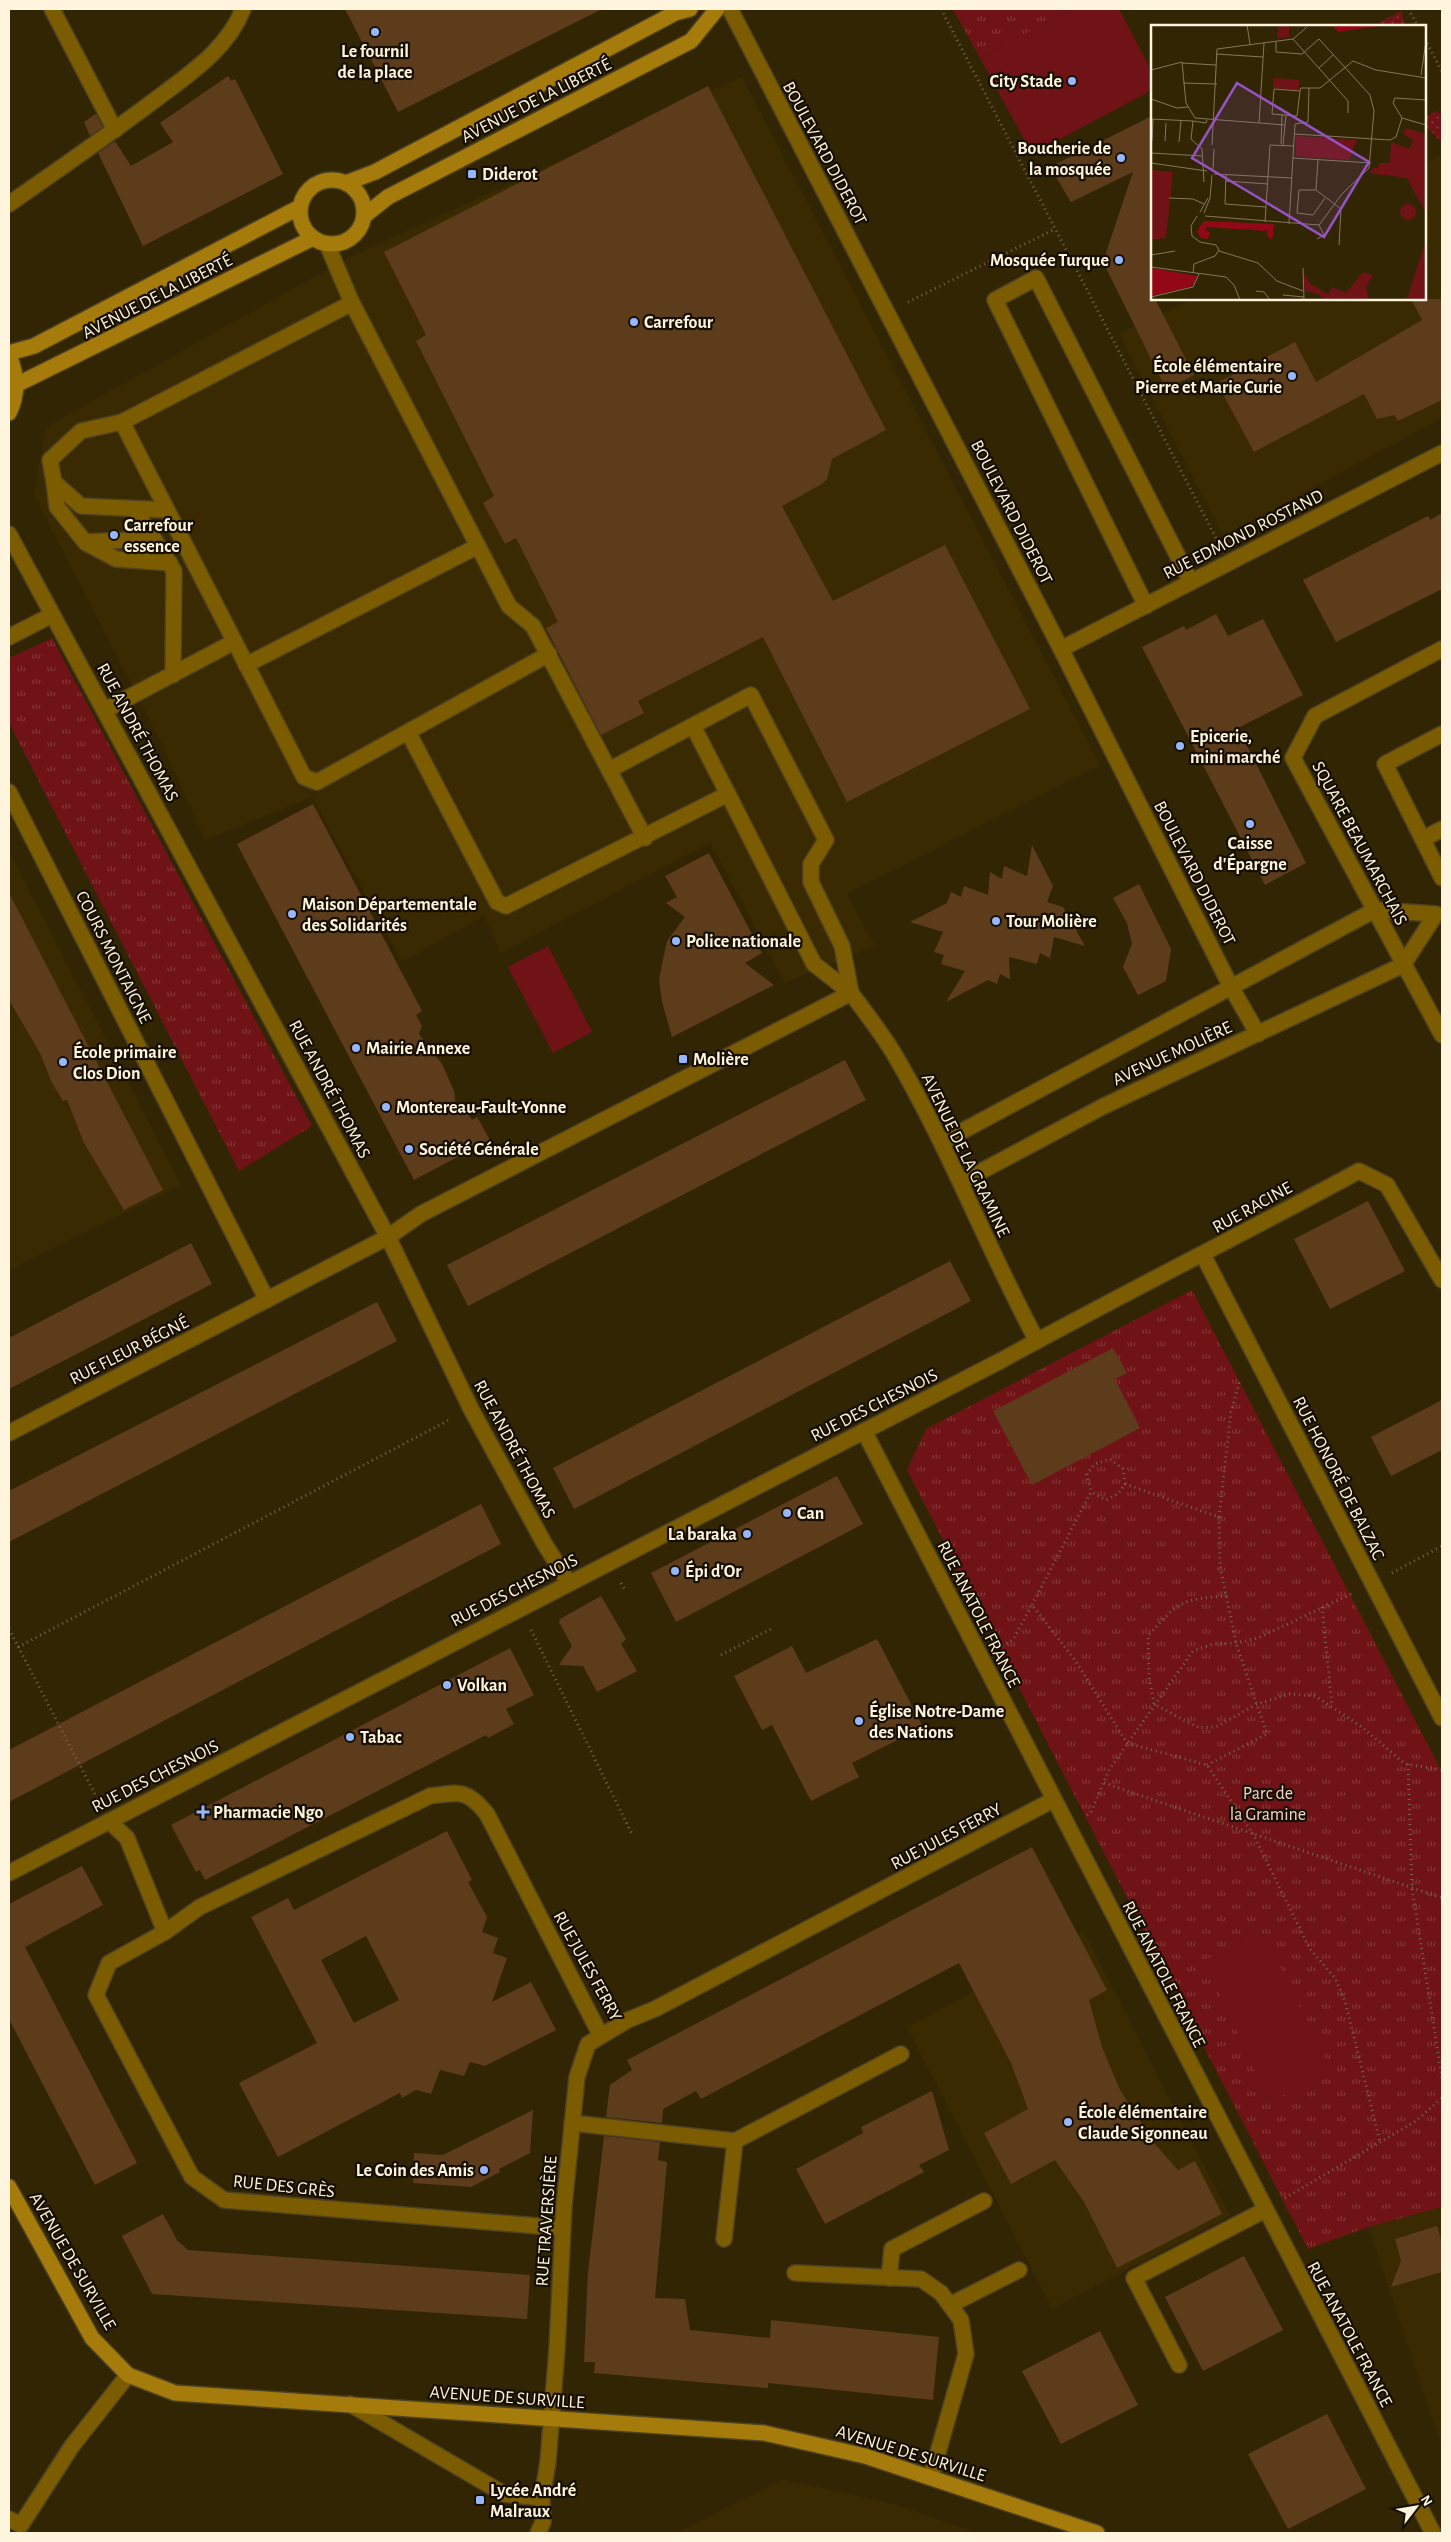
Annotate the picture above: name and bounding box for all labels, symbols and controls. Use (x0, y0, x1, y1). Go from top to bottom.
inset map (1151, 25, 1426, 300)
marker: Le fournil de la place (369, 26, 381, 38)
place label: Le fournil de la place (338, 43, 412, 82)
street label: AVENUE DE LA LIBERTÉ (457, 52, 615, 147)
place label: City Stade (989, 73, 1062, 91)
marker: City Stade (1066, 75, 1078, 87)
street label: BOULEVARD DIDEROT (779, 79, 870, 228)
place label: Boucherie de la mosquée (1017, 140, 1111, 179)
marker: Boucherie de la mosquée (1115, 152, 1127, 164)
place label: Diderot (482, 166, 538, 184)
marker: Diderot (466, 168, 478, 180)
street label: AVENUE DE LA LIBERTÉ (78, 248, 236, 343)
place label: Mosquée Turque (990, 252, 1109, 270)
marker: Mosquée Turque (1113, 254, 1125, 266)
place label: Carrefour (644, 314, 714, 332)
marker: Carrefour (628, 316, 640, 328)
place label: École élémentaire Pierre et Marie Curie (1135, 355, 1282, 397)
marker: École élémentaire Pierre et Marie Curie (1286, 370, 1298, 382)
street label: BOULEVARD DIDEROT (967, 437, 1055, 588)
street label: RUE EDMOND ROSTAND (1161, 487, 1326, 583)
place label: Carrefour essence (124, 517, 194, 556)
marker: Carrefour essence (108, 529, 120, 541)
street label: RUE ANDRÉ THOMAS (93, 659, 184, 805)
place label: Epicerie, mini marché (1190, 728, 1280, 767)
marker: Epicerie, mini marché (1174, 740, 1186, 752)
street label: SQUARE BEAUMARCHAIS (1308, 759, 1410, 928)
street label: BOULEVARD DIDEROT (1150, 798, 1238, 949)
marker: Caisse d'Épargne (1244, 818, 1256, 830)
place label: Caisse d'Épargne (1213, 835, 1287, 874)
street label: COURS MONTAIGNE (72, 888, 154, 1027)
place label: Maison Départementale des Solidarités (302, 896, 477, 935)
marker: Maison Départementale des Solidarités (286, 908, 298, 920)
place label: Tour Molière (1006, 913, 1097, 931)
marker: Tour Molière (990, 915, 1002, 927)
place label: Police nationale (686, 933, 801, 951)
marker: Police nationale (670, 935, 682, 947)
street label: RUE ANDRÉ THOMAS (285, 1016, 376, 1162)
street label: AVENUE MOLIÈRE (1109, 1016, 1235, 1089)
place label: Mairie Annexe (366, 1040, 470, 1058)
place label: École primaire Clos Dion (73, 1041, 176, 1083)
marker: Mairie Annexe (350, 1042, 362, 1054)
place label: Molière (693, 1051, 749, 1069)
marker: Molière (677, 1053, 689, 1065)
marker: École primaire Clos Dion (57, 1056, 69, 1068)
street label: AVENUE DE LA GRAMINE (918, 1071, 1013, 1240)
place label: Montereau-Fault-Yonne (396, 1099, 566, 1117)
marker: Montereau-Fault-Yonne (380, 1101, 392, 1113)
place label: Société Générale (419, 1141, 539, 1159)
marker: Société Générale (403, 1143, 415, 1155)
street label: RUE RACINE (1210, 1179, 1296, 1237)
street label: RUE FLEUR BÉGNÉ (66, 1310, 192, 1389)
street label: RUE DES CHESNOIS (808, 1366, 941, 1446)
street label: RUE ANDRÉ THOMAS (470, 1376, 561, 1522)
street label: RUE HONORÉ DE BALZAC (1289, 1392, 1390, 1563)
place label: Can (797, 1505, 824, 1523)
marker: Can (781, 1507, 793, 1519)
place label: La baraka (668, 1526, 737, 1544)
marker: La baraka (741, 1528, 753, 1540)
street label: RUE ANATOLE FRANCE (933, 1538, 1023, 1691)
street label: RUE DES CHESNOIS (448, 1551, 581, 1631)
place label: Épi d'Or (685, 1560, 742, 1581)
marker: Épi d'Or (669, 1565, 681, 1577)
place label: Volkan (457, 1677, 507, 1695)
marker: Volkan (441, 1679, 453, 1691)
place label: Église Notre-Dame des Nations (869, 1700, 1004, 1742)
marker: Église Notre-Dame des Nations (853, 1715, 865, 1727)
place label: Tabac (360, 1729, 402, 1747)
marker: Tabac (344, 1731, 356, 1743)
street label: RUE DES CHESNOIS (89, 1737, 222, 1817)
park label: Parc de la Gramine (1230, 1785, 1306, 1824)
street label: RUE JULES FERRY (888, 1800, 1005, 1874)
place label: Pharmacie Ngo (213, 1804, 323, 1822)
marker: Pharmacie Ngo (197, 1806, 209, 1818)
street label: RUE ANATOLE FRANCE (1118, 1898, 1208, 2051)
street label: RUE JULES FERRY (550, 1909, 625, 2025)
place label: École élémentaire Claude Sigonneau (1078, 2101, 1208, 2143)
marker: École élémentaire Claude Sigonneau (1062, 2116, 1074, 2128)
street label: RUE TRAVERSIÈRE (530, 2155, 561, 2287)
place label: Le Coin des Amis (356, 2162, 474, 2180)
marker: Le Coin des Amis (478, 2164, 490, 2176)
street label: RUE DES GRÈS (232, 2170, 336, 2201)
street label: AVENUE DE SURVILLE (26, 2190, 119, 2334)
street label: RUE ANATOLE FRANCE (1303, 2259, 1395, 2410)
street label: AVENUE DE SURVILLE (429, 2384, 585, 2412)
street label: AVENUE DE SURVILLE (834, 2423, 988, 2485)
place label: Lycée André Malraux (490, 2482, 576, 2521)
north arrow (1391, 2482, 1441, 2532)
text: N (1418, 2493, 1435, 2509)
marker: Lycée André Malraux (474, 2494, 486, 2506)

